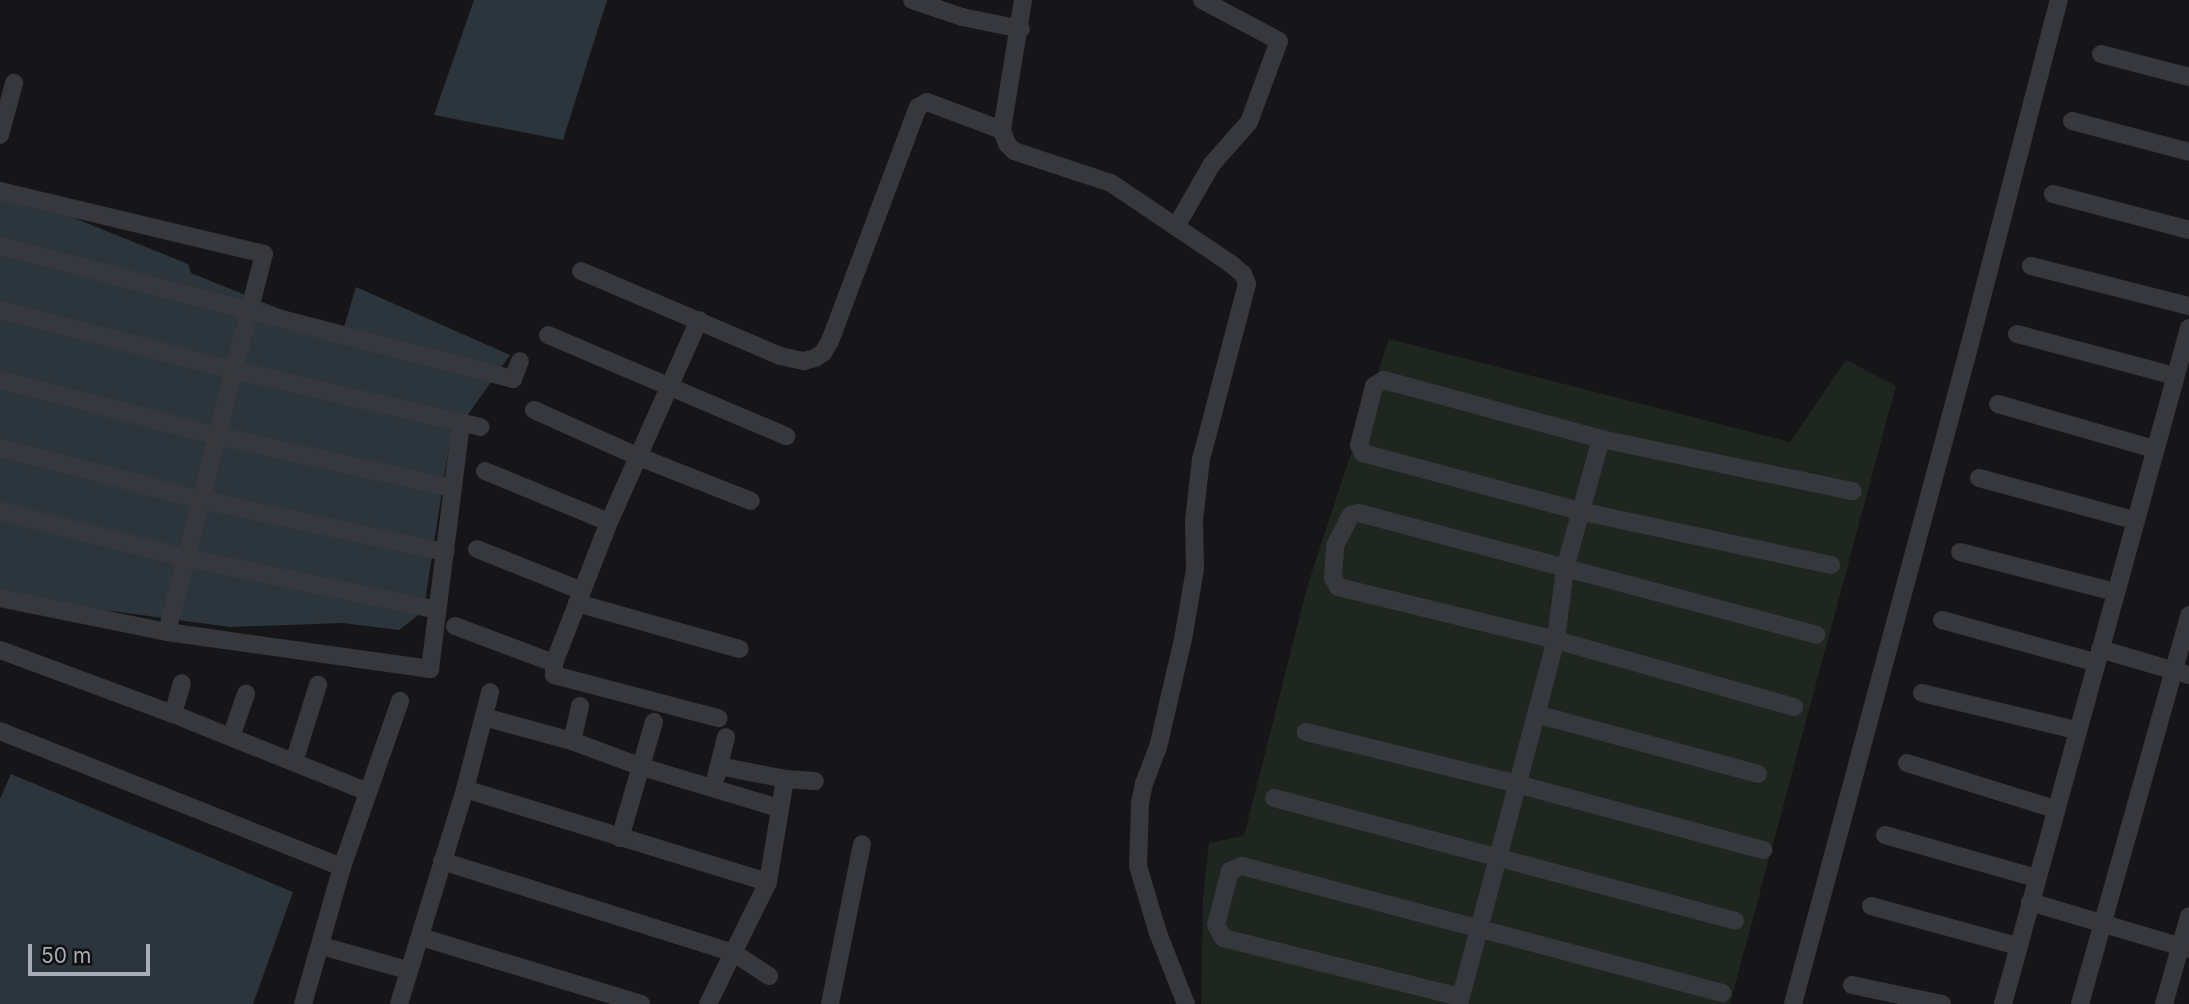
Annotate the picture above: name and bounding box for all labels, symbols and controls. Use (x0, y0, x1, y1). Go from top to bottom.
scale bar (32, 930, 154, 974)
text: 50 m (41, 943, 91, 968)

